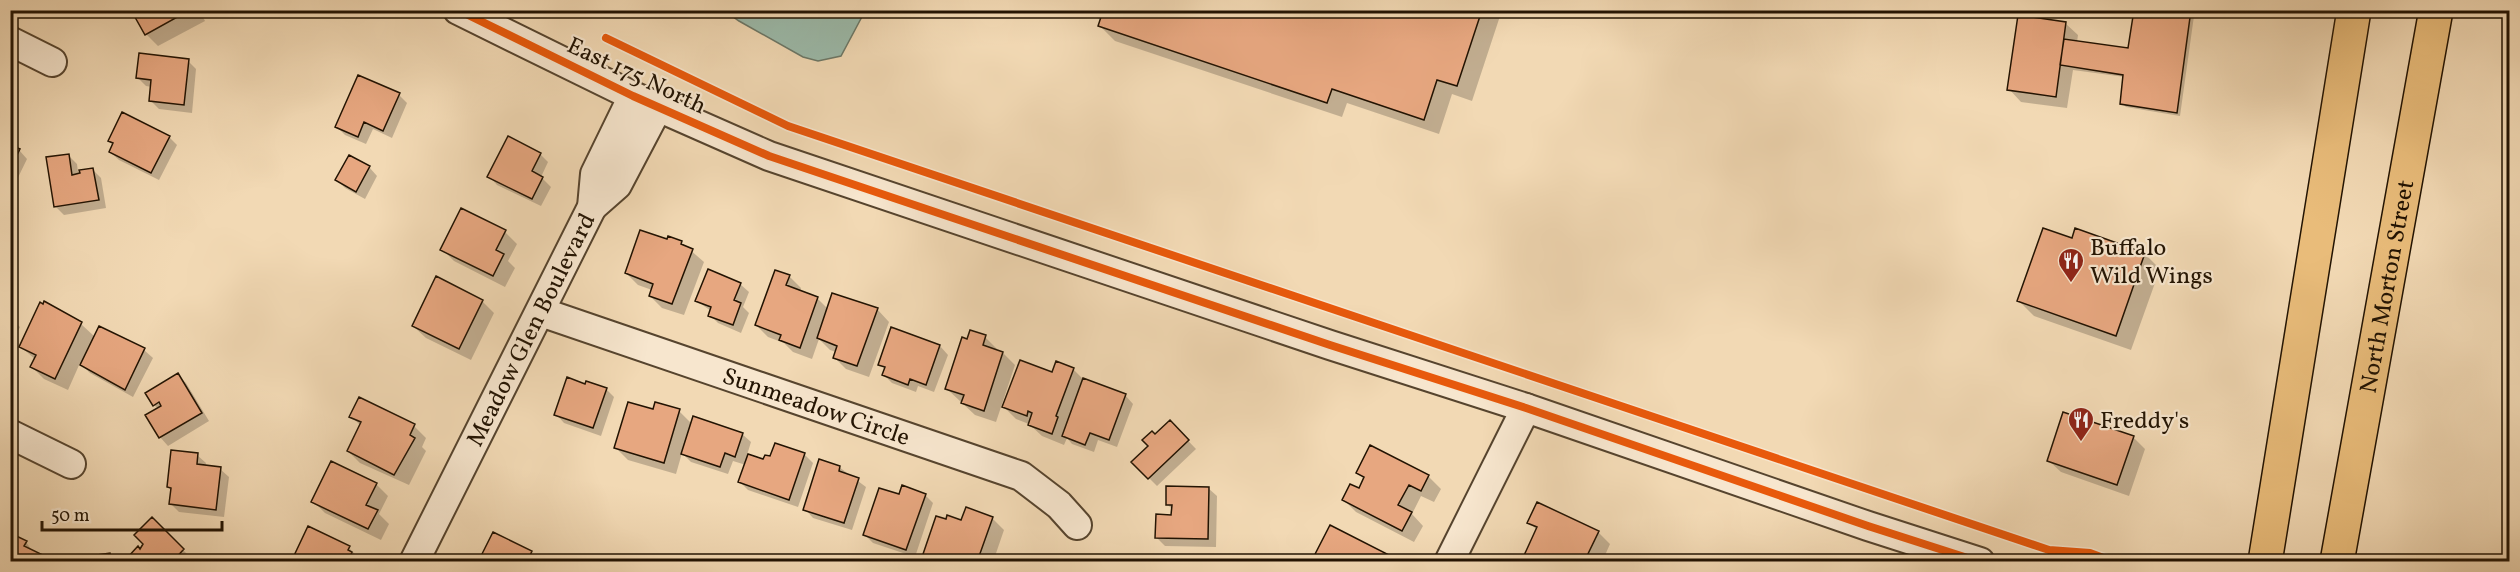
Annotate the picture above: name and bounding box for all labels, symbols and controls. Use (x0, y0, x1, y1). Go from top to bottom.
street label: East 175 North (561, 30, 712, 124)
street label: North Morton Street (2353, 177, 2424, 396)
street label: Meadow Glen Boulevard (460, 208, 605, 453)
place label: Buffalo Wild Wings (2090, 232, 2213, 294)
restaurant icon: Buffalo Wild Wings (2056, 246, 2086, 284)
street label: Sunmeadow Circle (717, 360, 914, 456)
restaurant icon: Freddy's (2066, 405, 2096, 443)
place label: Freddy's (2100, 405, 2189, 439)
scale bar (42, 494, 222, 532)
text: 50 m (51, 504, 90, 529)

